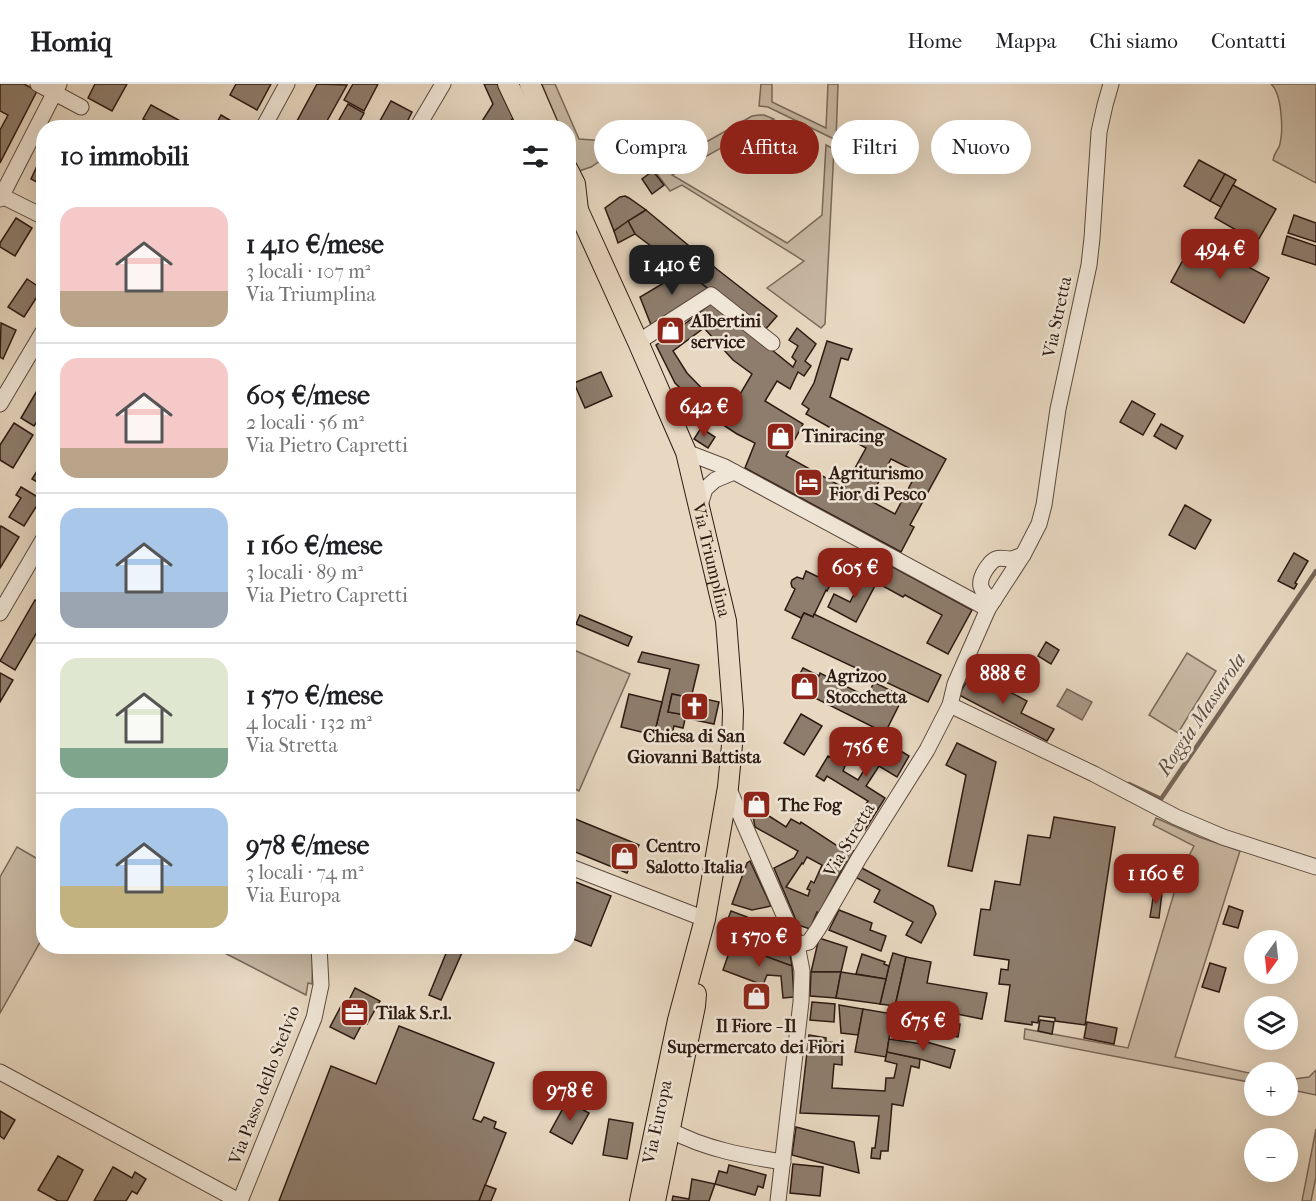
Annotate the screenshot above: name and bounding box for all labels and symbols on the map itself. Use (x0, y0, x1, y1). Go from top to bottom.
pin: 494 € (1178, 229, 1262, 280)
pin: 1 410 € (617, 245, 727, 296)
street label: Via Stretta (1038, 274, 1076, 361)
place label: Albertini service (690, 311, 762, 353)
shop icon: Albertini service (654, 315, 686, 347)
pin: 642 € (662, 387, 746, 438)
shop icon: Tiniracing (765, 420, 797, 452)
place label: Tiniracing (801, 426, 886, 447)
place label: Agriturismo Fior di Pesco (828, 463, 926, 505)
hotel icon: Agriturismo Fior di Pesco (792, 467, 824, 499)
street label: Via Triumplina (687, 500, 735, 620)
pin: 605 € (813, 548, 897, 599)
water label: Roggia Massarola (1151, 649, 1251, 781)
pin: 888 € (961, 654, 1045, 705)
place label: Agrizoo Stocchetta (825, 666, 907, 708)
shop icon: Agrizoo Stocchetta (789, 670, 821, 702)
church icon: Chiesa di San Giovanni Battista (678, 691, 710, 723)
place label: Chiesa di San Giovanni Battista (627, 726, 761, 768)
pin: 756 € (824, 727, 908, 778)
shop icon: The Fog (741, 789, 773, 821)
place label: The Fog (777, 795, 843, 816)
street label: Via Stretta (819, 799, 880, 882)
place label: Centro Salotto Italia (646, 836, 744, 878)
shop icon: Centro Salotto Italia (609, 840, 641, 872)
pin: 1 160 € (1101, 854, 1211, 905)
pin: 1 570 € (704, 917, 814, 968)
north arrow (1244, 930, 1298, 984)
shop icon: Il Fiore - Il Supermercato dei Fiori (740, 981, 772, 1013)
office icon: Tilak S.r.l. (339, 997, 371, 1029)
pin: 675 € (881, 1001, 965, 1052)
street label: Via Passo dello Stelvio (224, 1003, 304, 1169)
place label: Tilak S.r.l. (375, 1003, 452, 1024)
place label: Il Fiore - Il Supermercato dei Fiori (667, 1016, 845, 1058)
pin: 978 € (528, 1071, 612, 1122)
street label: Via Europa (638, 1078, 677, 1167)

